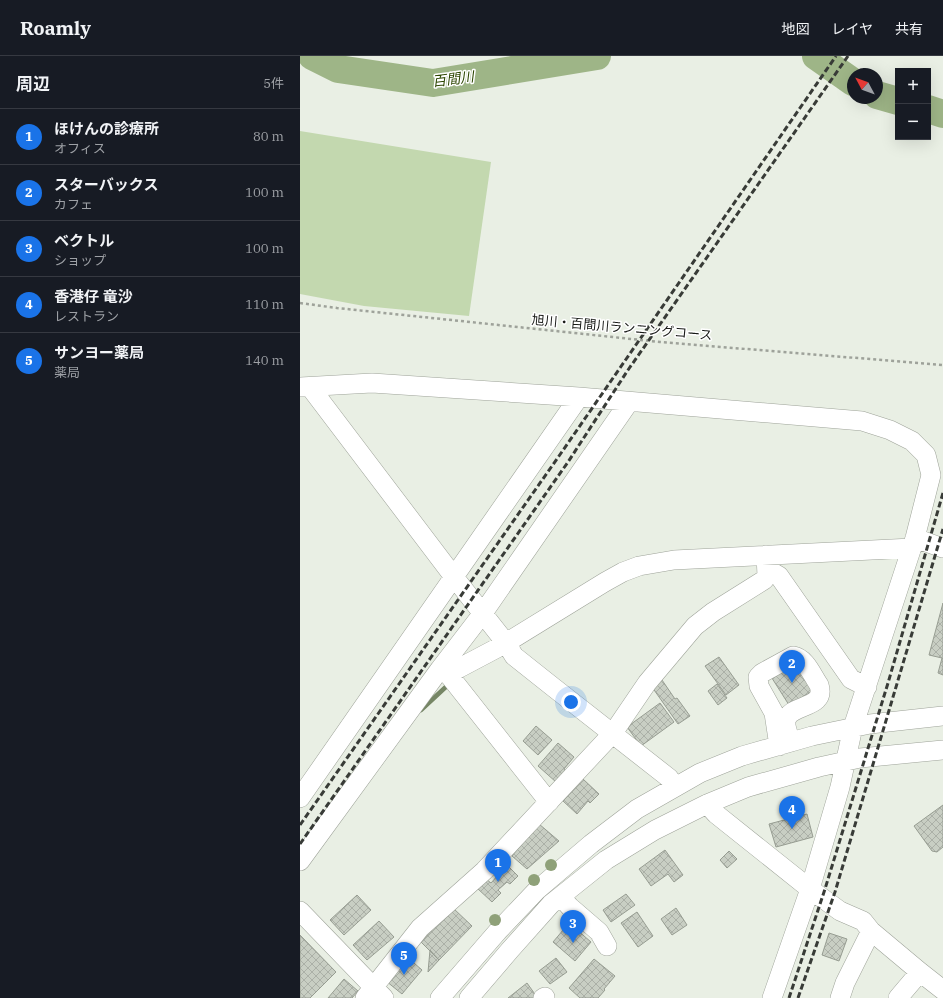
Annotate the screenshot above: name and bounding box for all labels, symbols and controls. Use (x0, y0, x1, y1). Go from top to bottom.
text: Roamly (20, 16, 91, 40)
text: 地図 (781, 20, 809, 38)
text: レイヤ (831, 20, 873, 38)
text: 共有 (895, 20, 923, 38)
water label: 百間川 (431, 67, 477, 90)
north arrow (847, 68, 883, 104)
map controls (895, 68, 931, 140)
button: + (895, 68, 931, 104)
text: 周辺 (16, 73, 50, 95)
text: 5件 (263, 75, 284, 92)
button: − (895, 104, 931, 140)
text: ほけんの診療所 (54, 119, 159, 138)
text: 1 (25, 128, 33, 145)
text: 80 m (253, 128, 284, 145)
text: オフィス (54, 140, 106, 157)
text: スターバックス (54, 175, 158, 194)
text: 2 (25, 184, 33, 201)
text: 100 m (245, 184, 284, 201)
text: カフェ (54, 196, 93, 213)
text: ベクトル (54, 231, 114, 250)
text: 3 (25, 240, 33, 257)
text: 100 m (245, 240, 284, 257)
text: ショップ (54, 252, 106, 269)
text: 香港仔 竜沙 (54, 287, 132, 306)
text: 4 (25, 296, 33, 313)
text: 110 m (245, 296, 284, 313)
text: レストラン (54, 308, 119, 325)
street label: 旭川・百間川ランニングコース (531, 311, 713, 344)
text: サンヨー薬局 (54, 343, 144, 362)
text: 5 (25, 352, 33, 369)
text: 140 m (245, 352, 284, 369)
text: 薬局 (54, 364, 80, 381)
pin: 2 (779, 650, 805, 683)
your location (561, 692, 581, 712)
pin: 4 (779, 796, 805, 829)
pin: 1 (485, 849, 511, 882)
pin: 3 (560, 910, 586, 943)
pin: 5 (391, 942, 417, 975)

